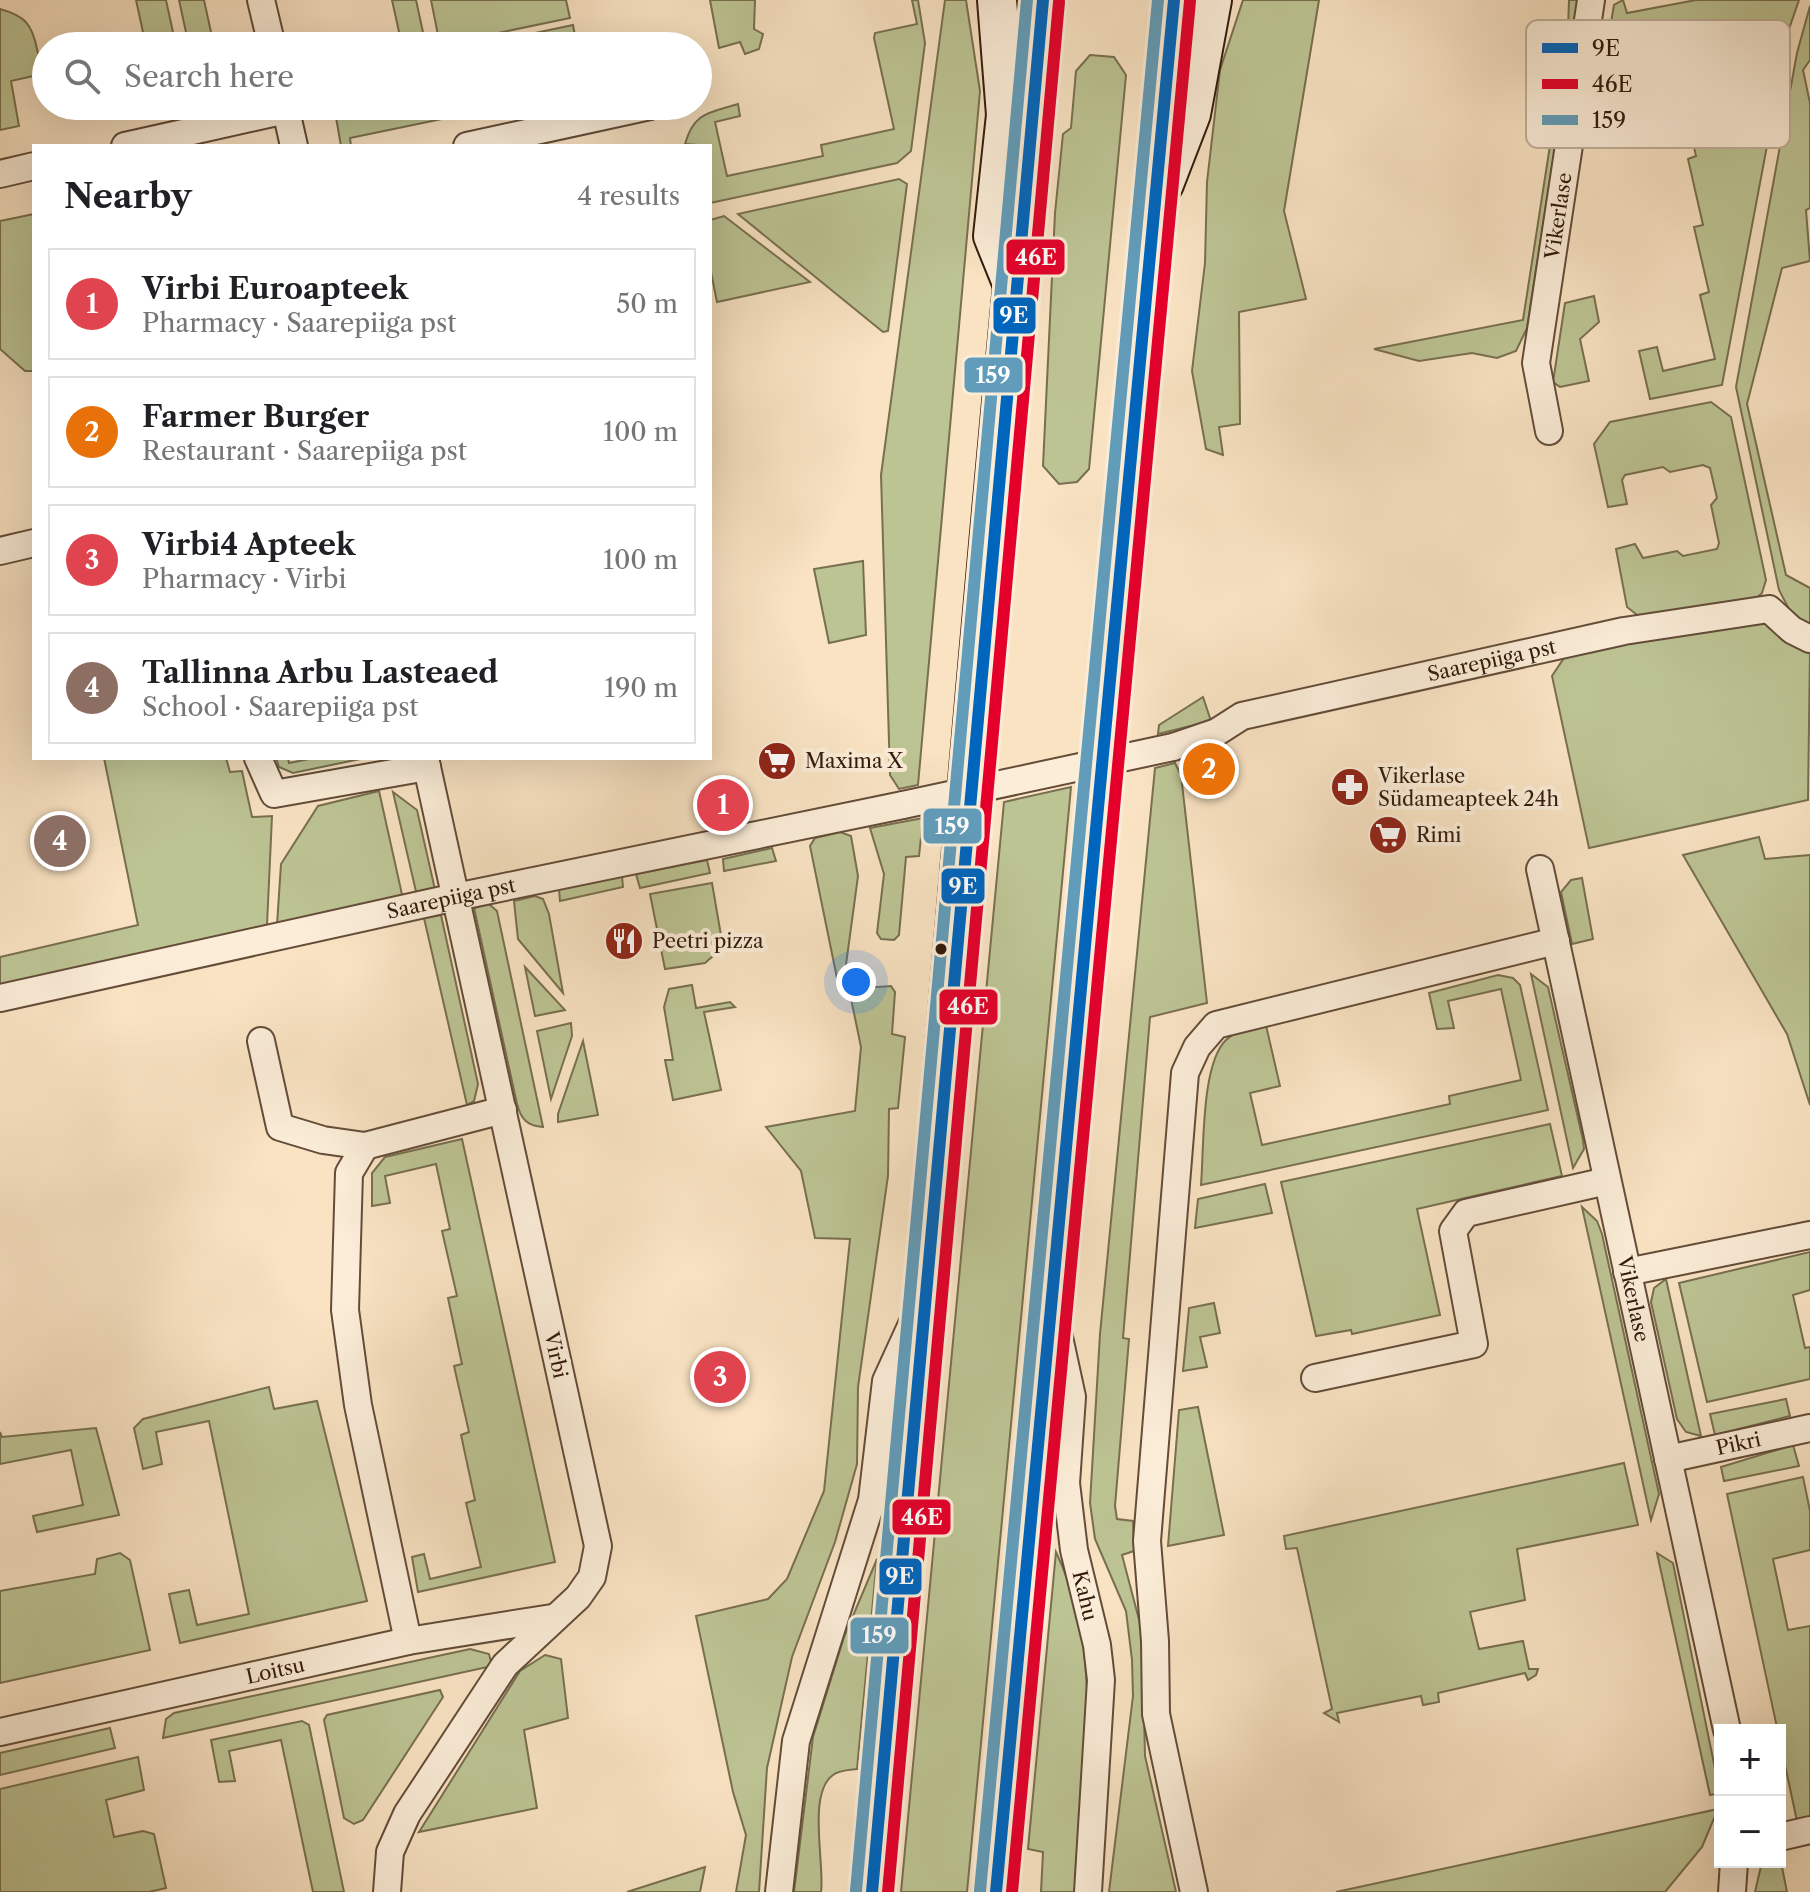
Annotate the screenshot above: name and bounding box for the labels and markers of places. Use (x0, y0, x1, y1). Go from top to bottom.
pin: 2 (1183, 739, 1235, 799)
supermarket icon: Maxima X (756, 740, 798, 782)
place label: Maxima X (805, 749, 903, 773)
place label: Vikerlase Südameapteek 24h (1377, 764, 1559, 811)
pharmacy icon: Vikerlase Südameapteek 24h (1329, 766, 1371, 808)
pin: 1 (697, 775, 749, 835)
pin: 4 (34, 811, 86, 871)
supermarket icon: Rimi (1367, 814, 1409, 856)
place label: Rimi (1416, 823, 1461, 847)
restaurant icon: Peetri pizza (603, 920, 645, 962)
place label: Peetri pizza (652, 929, 764, 953)
unlabelled marker (933, 941, 949, 957)
pin: 3 (694, 1347, 746, 1407)

